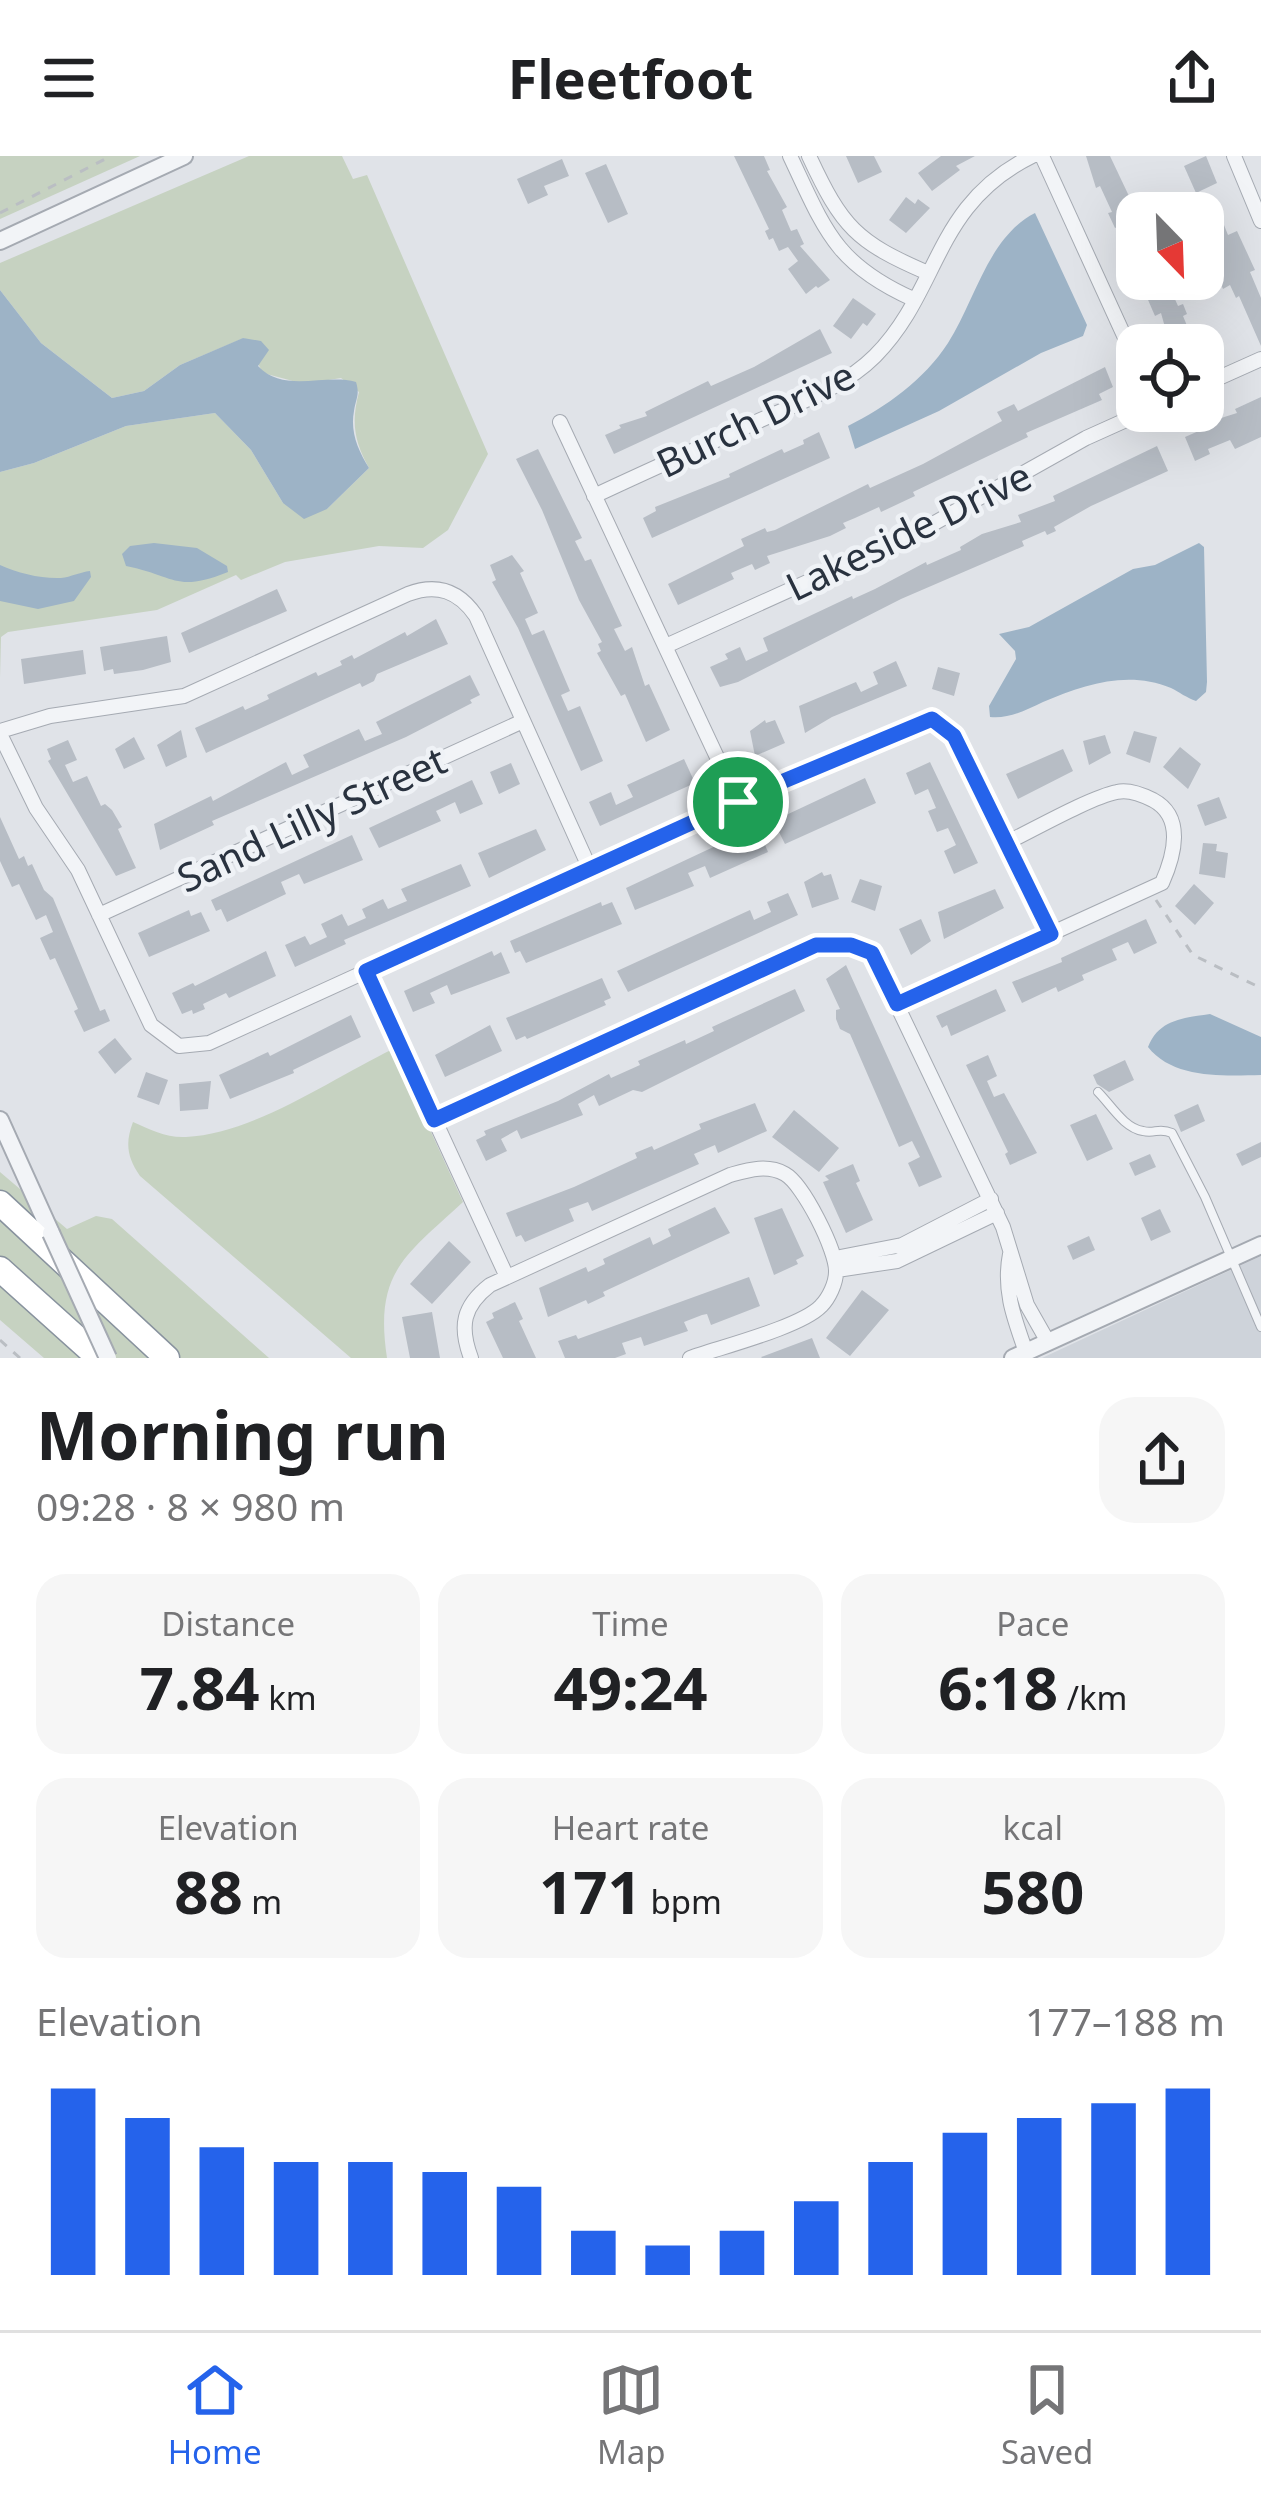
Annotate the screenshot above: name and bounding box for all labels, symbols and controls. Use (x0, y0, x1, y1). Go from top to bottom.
text: Fleetfoot (508, 41, 753, 115)
icon: menu (36, 45, 102, 111)
icon: share (1159, 45, 1225, 111)
north arrow (1116, 192, 1224, 300)
map controls (1116, 192, 1224, 432)
button: locate (1116, 324, 1224, 432)
street label: Burch Drive (647, 347, 863, 489)
street label: Lakeside Drive (777, 448, 1039, 612)
street label: Sand Lilly Street (168, 732, 454, 904)
pin (687, 751, 789, 853)
icon: arrive (705, 769, 771, 835)
text: Morning run (36, 1389, 449, 1479)
button: share (1099, 1397, 1225, 1523)
text: 09:28 · 8 × 980 m (36, 1479, 345, 1532)
text: Distance (161, 1601, 295, 1646)
text: Time (592, 1601, 669, 1646)
text: Pace (996, 1601, 1069, 1646)
text: 7.84 (140, 1646, 260, 1728)
text: 49:24 (553, 1646, 708, 1728)
text: 6:18 (938, 1646, 1058, 1728)
text: km (260, 1675, 317, 1720)
text: /km (1058, 1675, 1127, 1720)
text: Elevation (158, 1805, 299, 1850)
text: Heart rate (552, 1805, 709, 1850)
text: kcal (1003, 1805, 1063, 1850)
text: 88 (174, 1850, 243, 1932)
text: 171 (539, 1850, 642, 1932)
text: 580 (981, 1850, 1084, 1932)
text: m (243, 1879, 282, 1924)
text: bpm (642, 1879, 722, 1924)
text: Elevation (36, 1994, 203, 2047)
text: 177–188 m (1025, 1994, 1225, 2047)
tab: Home (168, 2357, 262, 2474)
tab: Map (597, 2357, 666, 2474)
tab: Saved (1001, 2357, 1093, 2474)

